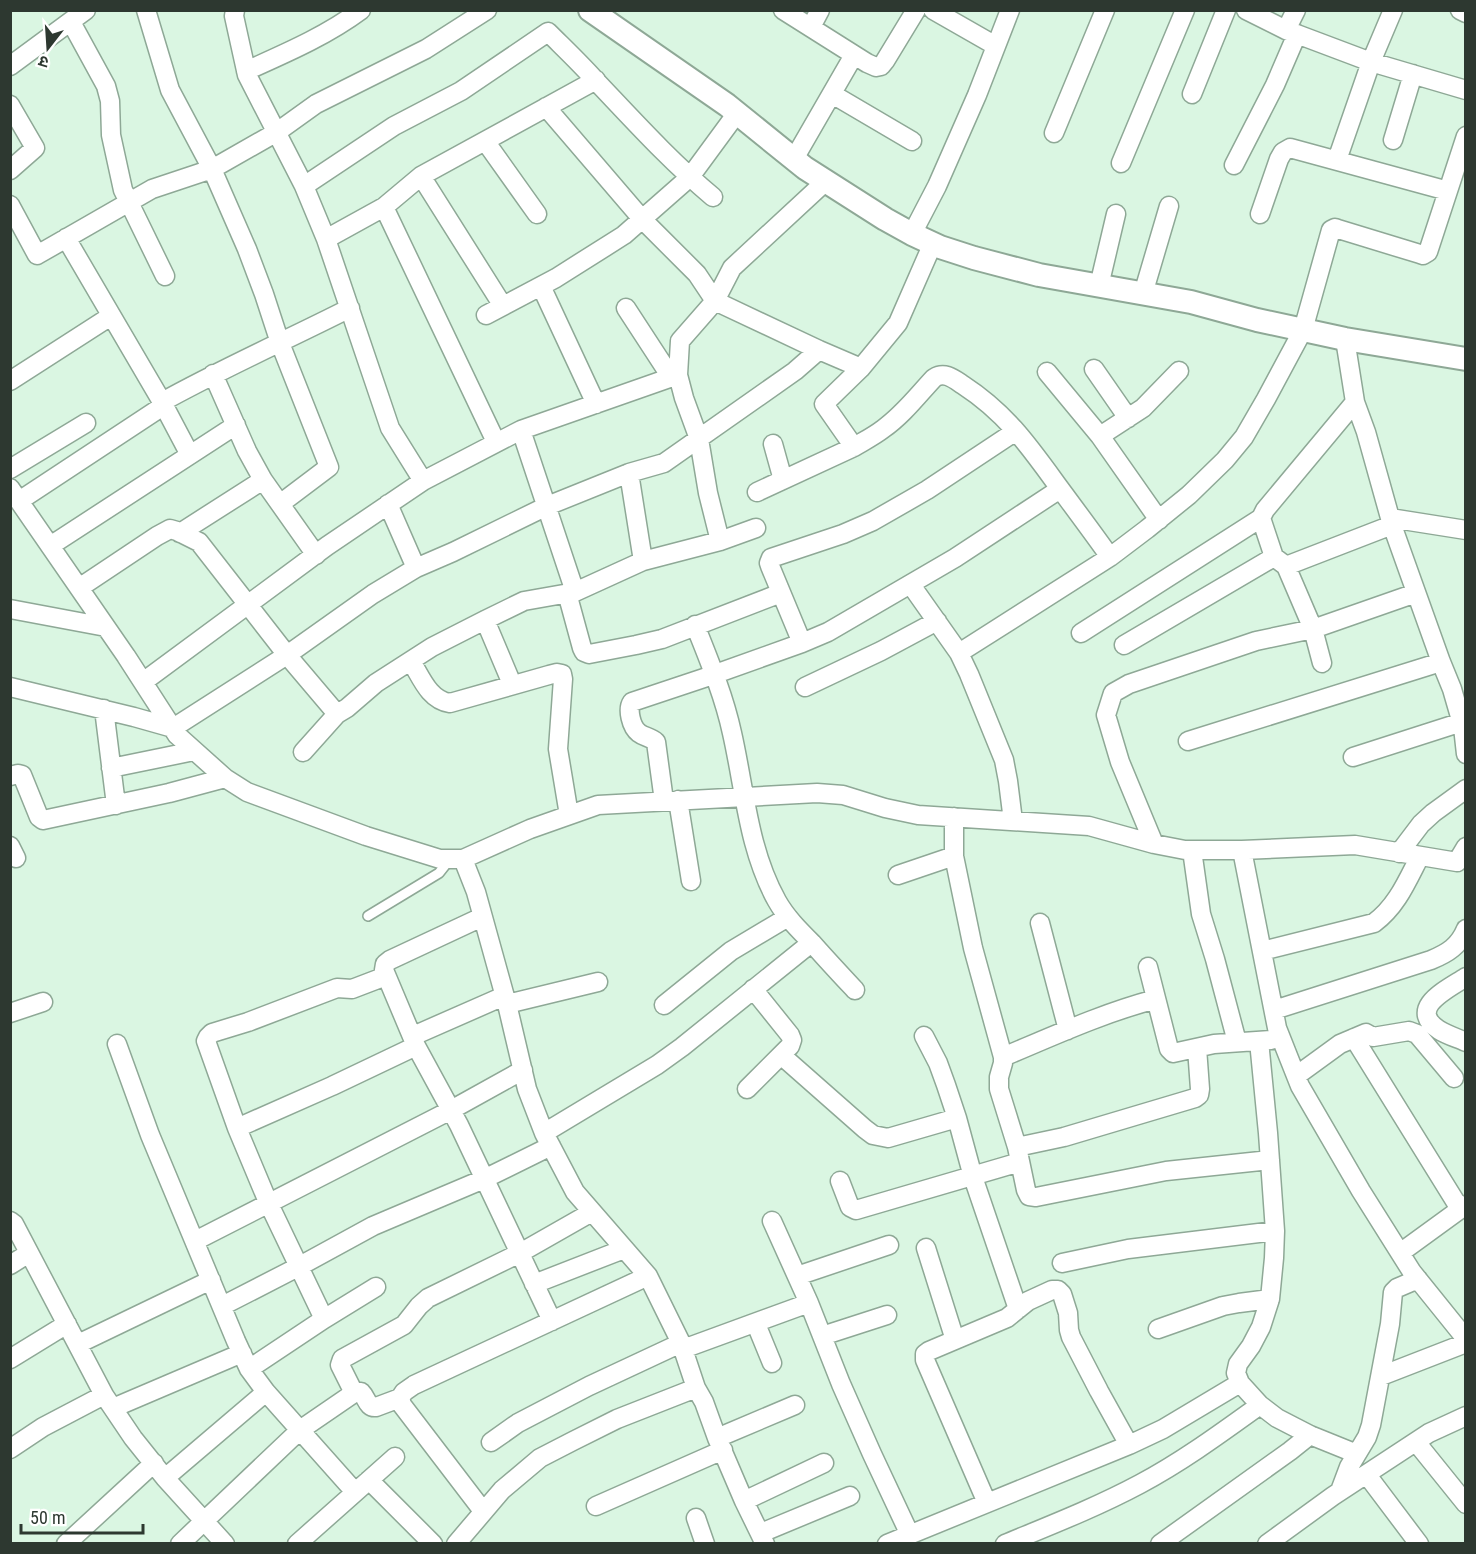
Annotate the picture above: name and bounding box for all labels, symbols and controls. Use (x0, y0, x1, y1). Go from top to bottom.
north arrow (18, 18, 78, 78)
text: उ (36, 51, 51, 72)
scale bar (21, 1497, 142, 1535)
text: 50 m (30, 1507, 65, 1528)

